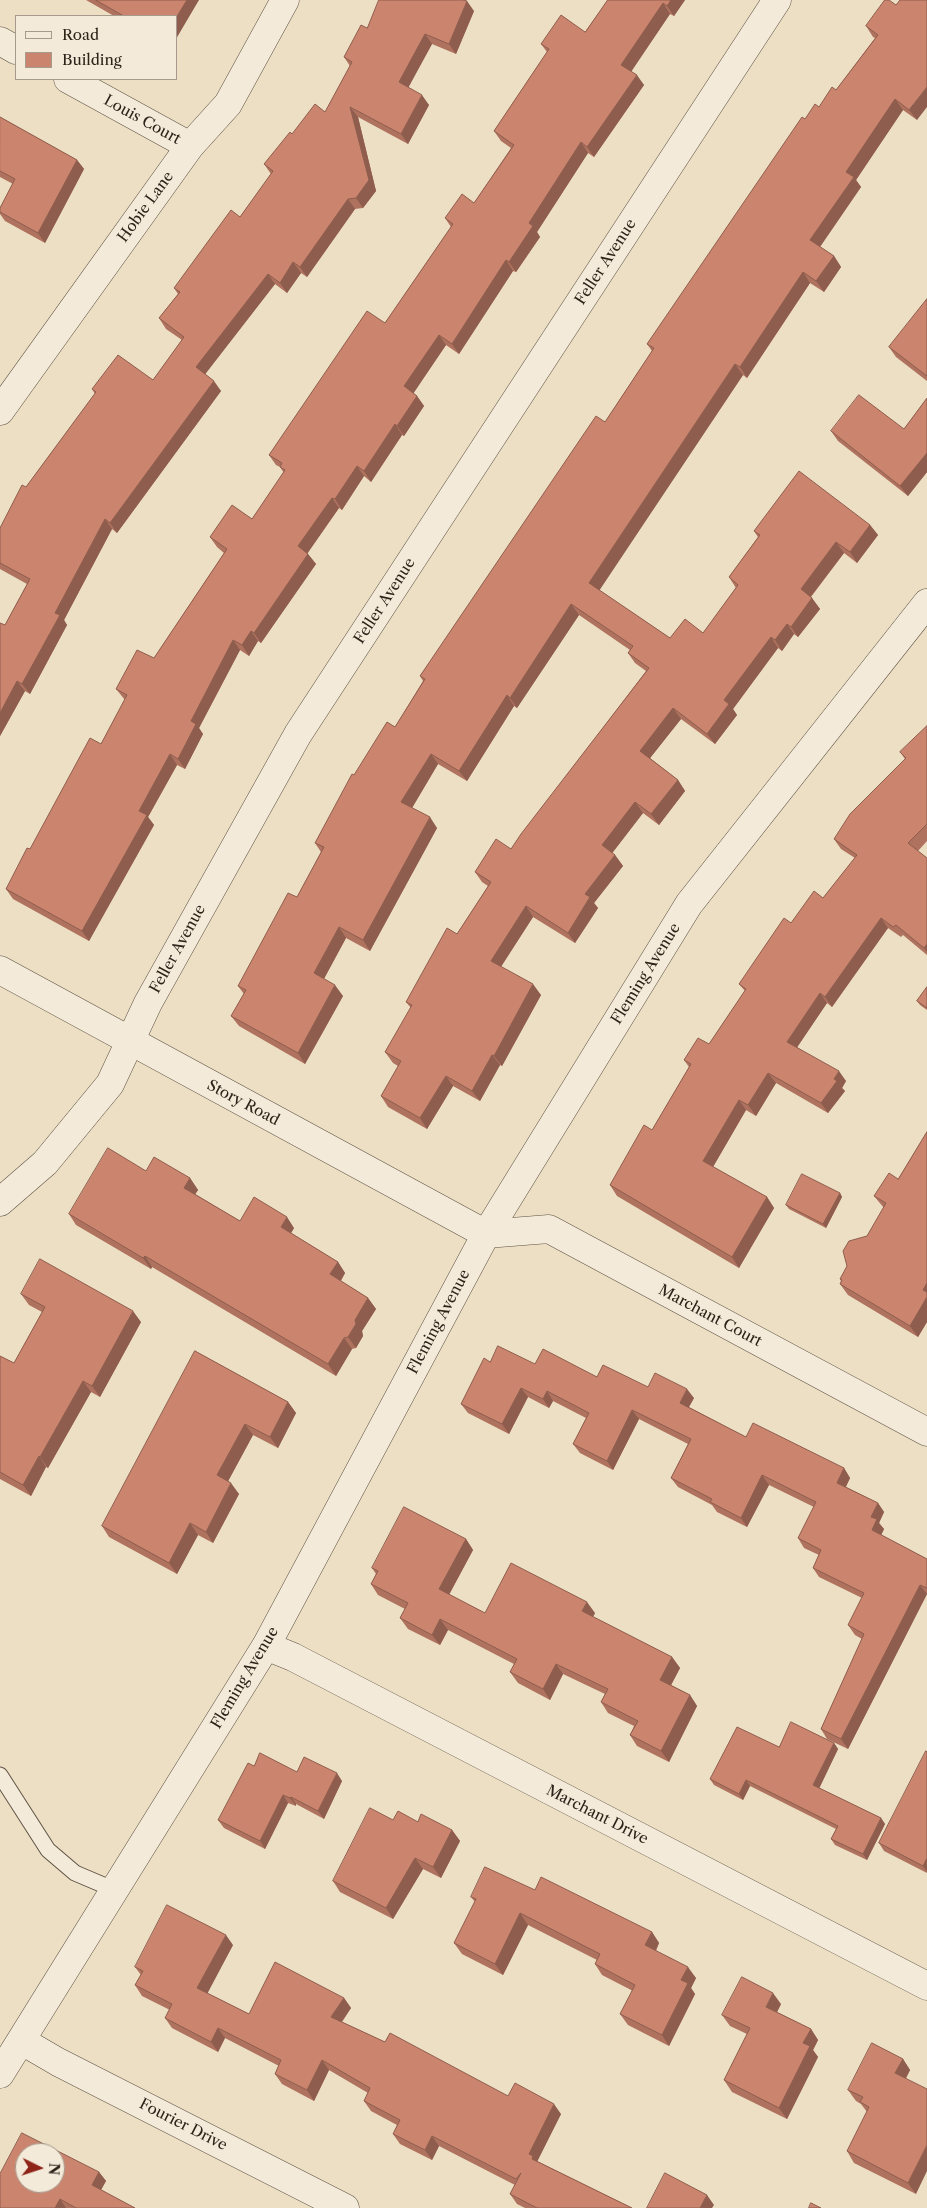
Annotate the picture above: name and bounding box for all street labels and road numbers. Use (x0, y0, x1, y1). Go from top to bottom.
street label: Louis Court (100, 92, 184, 148)
street label: Hobie Lane (114, 168, 178, 246)
street label: Feller Avenue (572, 216, 640, 308)
street label: Feller Avenue (351, 555, 419, 647)
street label: Feller Avenue (146, 902, 210, 996)
street label: Fleming Avenue (608, 920, 684, 1028)
street label: Story Road (204, 1076, 282, 1130)
street label: Fleming Avenue (404, 1267, 474, 1377)
street label: Marchant Court (655, 1281, 765, 1351)
street label: Fleming Avenue (207, 1624, 283, 1732)
street label: Marchant Drive (543, 1782, 651, 1848)
street label: Fourier Drive (136, 2095, 230, 2155)

